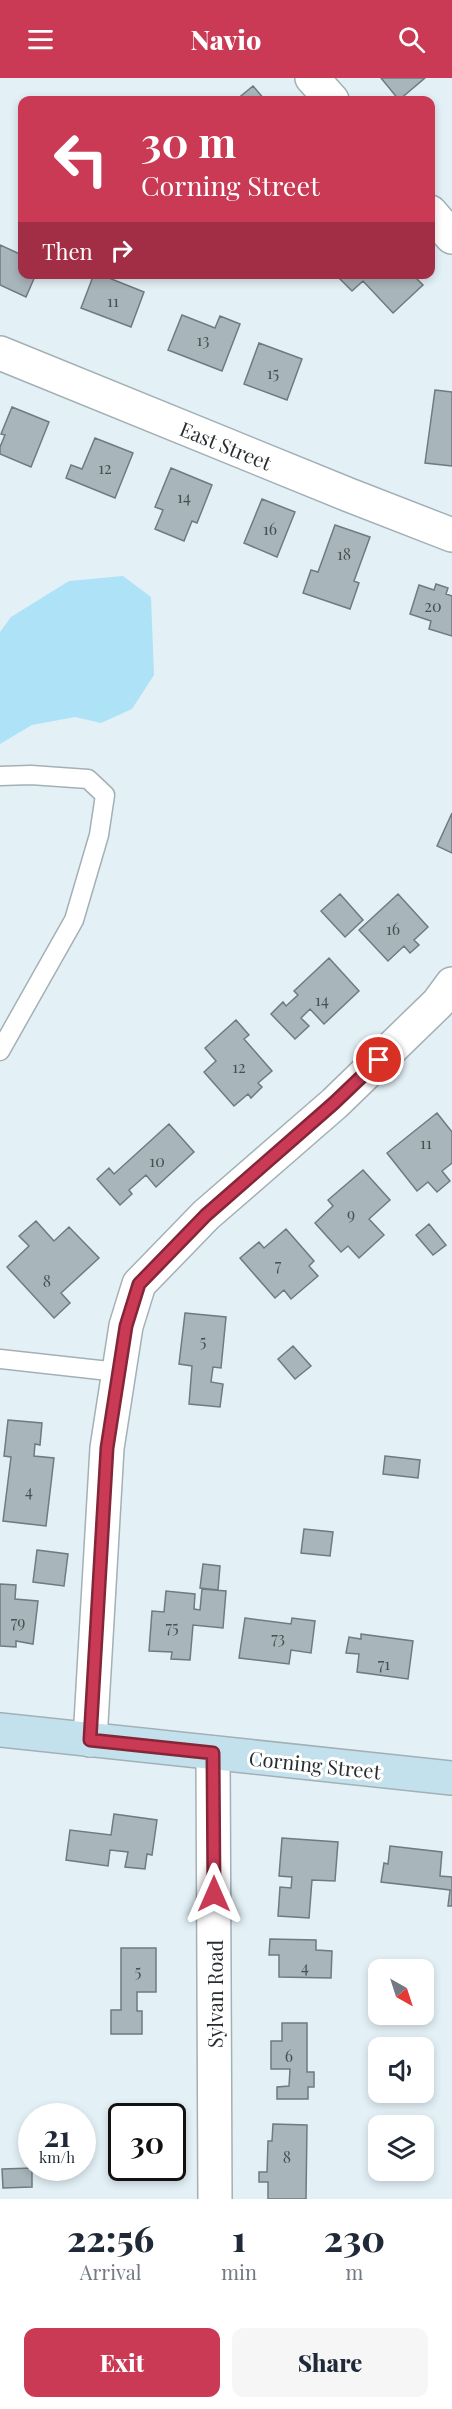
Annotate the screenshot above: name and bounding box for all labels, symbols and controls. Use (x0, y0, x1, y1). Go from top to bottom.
text: Navio (191, 21, 261, 57)
icon: menu (24, 23, 57, 56)
icon: search (395, 23, 428, 56)
text: 30 m (141, 113, 236, 169)
icon: left (42, 120, 120, 198)
text: Corning Street (141, 167, 320, 203)
icon: right (105, 234, 138, 267)
text: Then (42, 236, 93, 266)
house number: 11 (107, 290, 119, 311)
house number: 13 (197, 329, 209, 350)
house number: 15 (267, 362, 279, 383)
street label: East Street (176, 414, 277, 476)
house number: 12 (98, 457, 112, 478)
house number: 14 (177, 486, 191, 507)
house number: 16 (263, 518, 277, 539)
house number: 18 (337, 543, 351, 564)
house number: 20 (424, 595, 442, 616)
house number: 16 (386, 918, 400, 939)
house number: 14 (315, 989, 329, 1010)
pin (353, 1034, 404, 1085)
icon: arrive (362, 1043, 395, 1076)
house number: 12 (232, 1056, 246, 1077)
house number: 11 (420, 1132, 432, 1153)
house number: 10 (149, 1150, 165, 1171)
house number: 9 (347, 1203, 355, 1224)
house number: 7 (275, 1254, 282, 1275)
house number: 8 (43, 1270, 51, 1291)
house number: 5 (200, 1330, 206, 1351)
house number: 4 (25, 1480, 33, 1501)
house number: 79 (11, 1611, 25, 1632)
house number: 75 (165, 1616, 179, 1637)
house number: 73 (271, 1627, 285, 1648)
house number: 71 (378, 1653, 390, 1674)
street label: Corning Street (248, 1744, 383, 1784)
position arrow (182, 1862, 246, 1926)
street label: Sylvan Road (201, 1940, 228, 2048)
house number: 4 (301, 1956, 309, 1977)
north arrow (368, 1959, 434, 2025)
map controls (368, 1959, 434, 2181)
house number: 5 (135, 1960, 141, 1981)
button: sound (368, 2037, 434, 2103)
house number: 6 (285, 2045, 293, 2066)
speed limit sign: 30 (108, 2103, 186, 2181)
text: 21 (43, 2115, 71, 2155)
button: layers (368, 2115, 434, 2181)
house number: 8 (283, 2146, 291, 2167)
text: km/h (39, 2147, 75, 2167)
text: 22:56 (67, 2213, 154, 2261)
text: 1 (232, 2213, 246, 2261)
text: 230 (324, 2213, 385, 2261)
text: Arrival (80, 2258, 141, 2285)
text: min (221, 2258, 257, 2285)
text: m (346, 2258, 363, 2285)
button: Exit (24, 2328, 220, 2397)
button: Share (232, 2328, 428, 2397)

